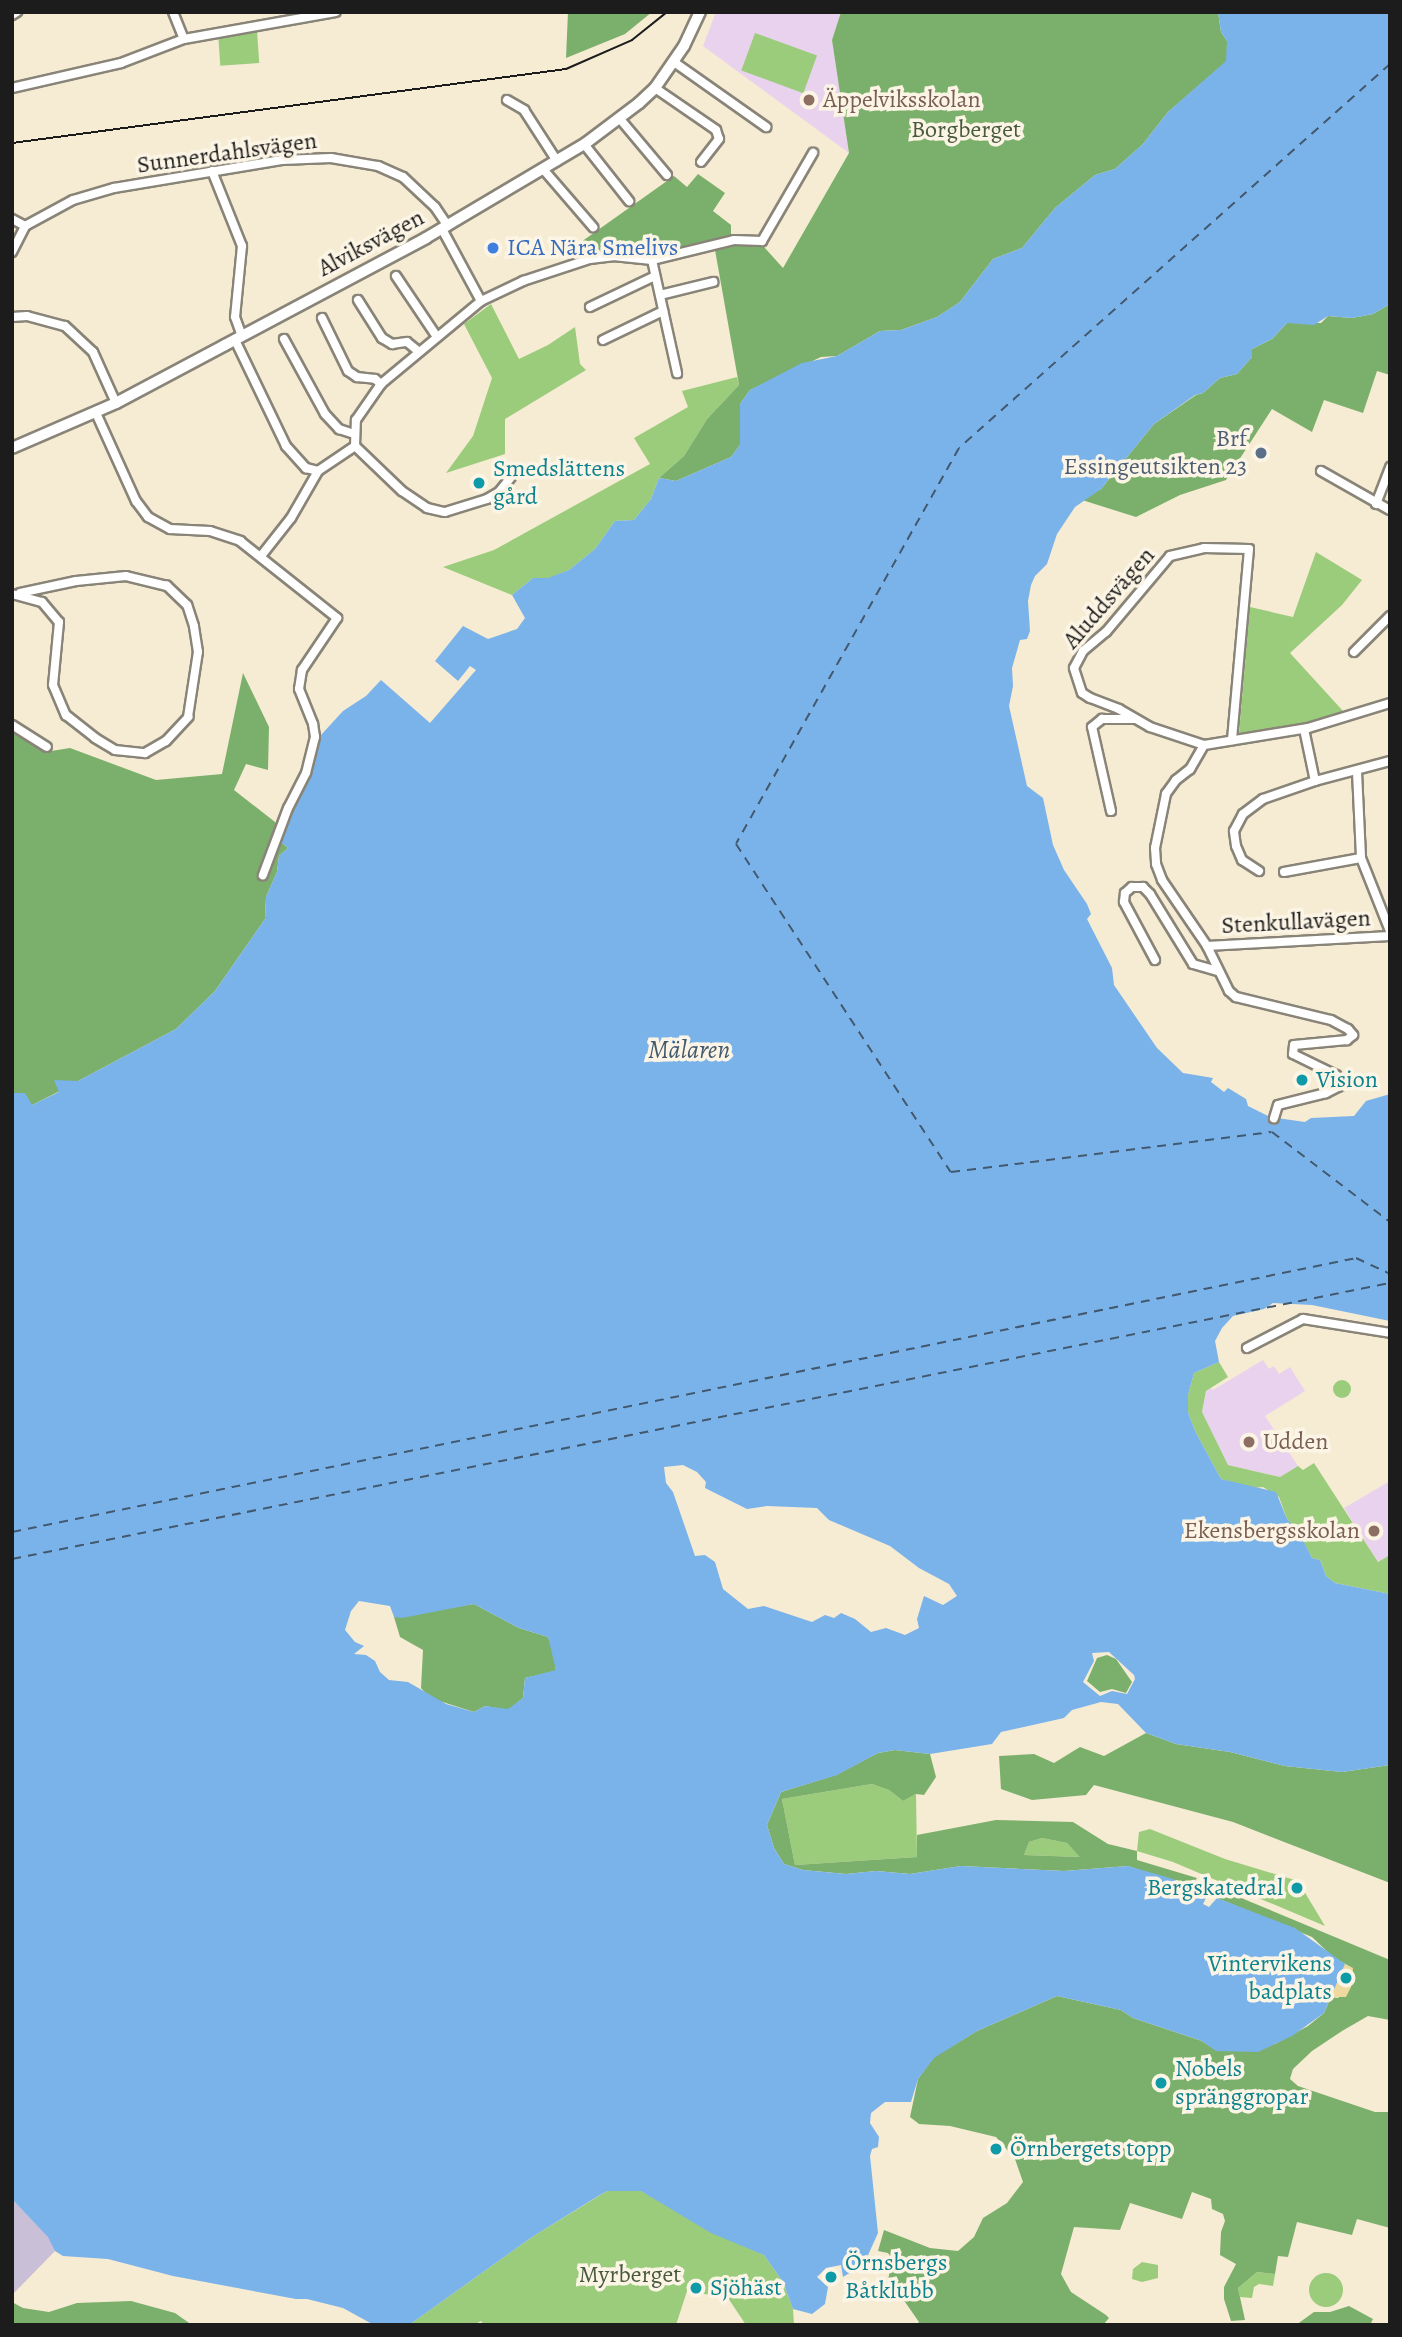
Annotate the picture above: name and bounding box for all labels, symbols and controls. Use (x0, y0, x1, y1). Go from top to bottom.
place label: Äppelviksskolan (823, 86, 981, 114)
marker: Äppelviksskolan (801, 92, 817, 108)
park label: Borgberget (911, 116, 1021, 144)
street label: Sunnerdahlsvägen (135, 126, 319, 180)
street label: Alviksvägen (313, 203, 429, 283)
place label: ICA Nära Smelivs (507, 234, 678, 262)
marker: ICA Nära Smelivs (485, 240, 501, 256)
place label: Brf Essingeutsikten 23 (1064, 425, 1247, 481)
marker: Brf Essingeutsikten 23 (1253, 445, 1269, 461)
place label: Smedslättens gård (493, 455, 625, 511)
marker: Smedslättens gård (471, 475, 487, 491)
street label: Aluddsvägen (1057, 541, 1161, 655)
street label: Stenkullavägen (1221, 904, 1371, 940)
water label: Mälaren (648, 1034, 730, 1066)
place label: Vision (1316, 1066, 1378, 1094)
marker: Vision (1294, 1072, 1310, 1088)
place label: Udden (1263, 1428, 1328, 1456)
marker: Udden (1241, 1434, 1257, 1450)
place label: Ekensbergsskolan (1184, 1517, 1360, 1545)
marker: Ekensbergsskolan (1366, 1523, 1382, 1539)
place label: Bergskatedral (1147, 1874, 1283, 1902)
marker: Bergskatedral (1289, 1880, 1305, 1896)
place label: Vintervikens badplats (1208, 1950, 1332, 2006)
marker: Vintervikens badplats (1338, 1970, 1354, 1986)
place label: Nobels spränggropar (1175, 2055, 1309, 2111)
marker: Nobels spränggropar (1153, 2075, 1169, 2091)
place label: Örnbergets topp (1010, 2135, 1171, 2163)
marker: Örnbergets topp (988, 2141, 1004, 2157)
place label: Örnsbergs Båtklubb (845, 2249, 947, 2305)
park label: Myrberget (579, 2261, 681, 2289)
marker: Örnsbergs Båtklubb (823, 2269, 839, 2285)
place label: Sjöhäst (710, 2274, 782, 2302)
marker: Sjöhäst (688, 2280, 704, 2296)

